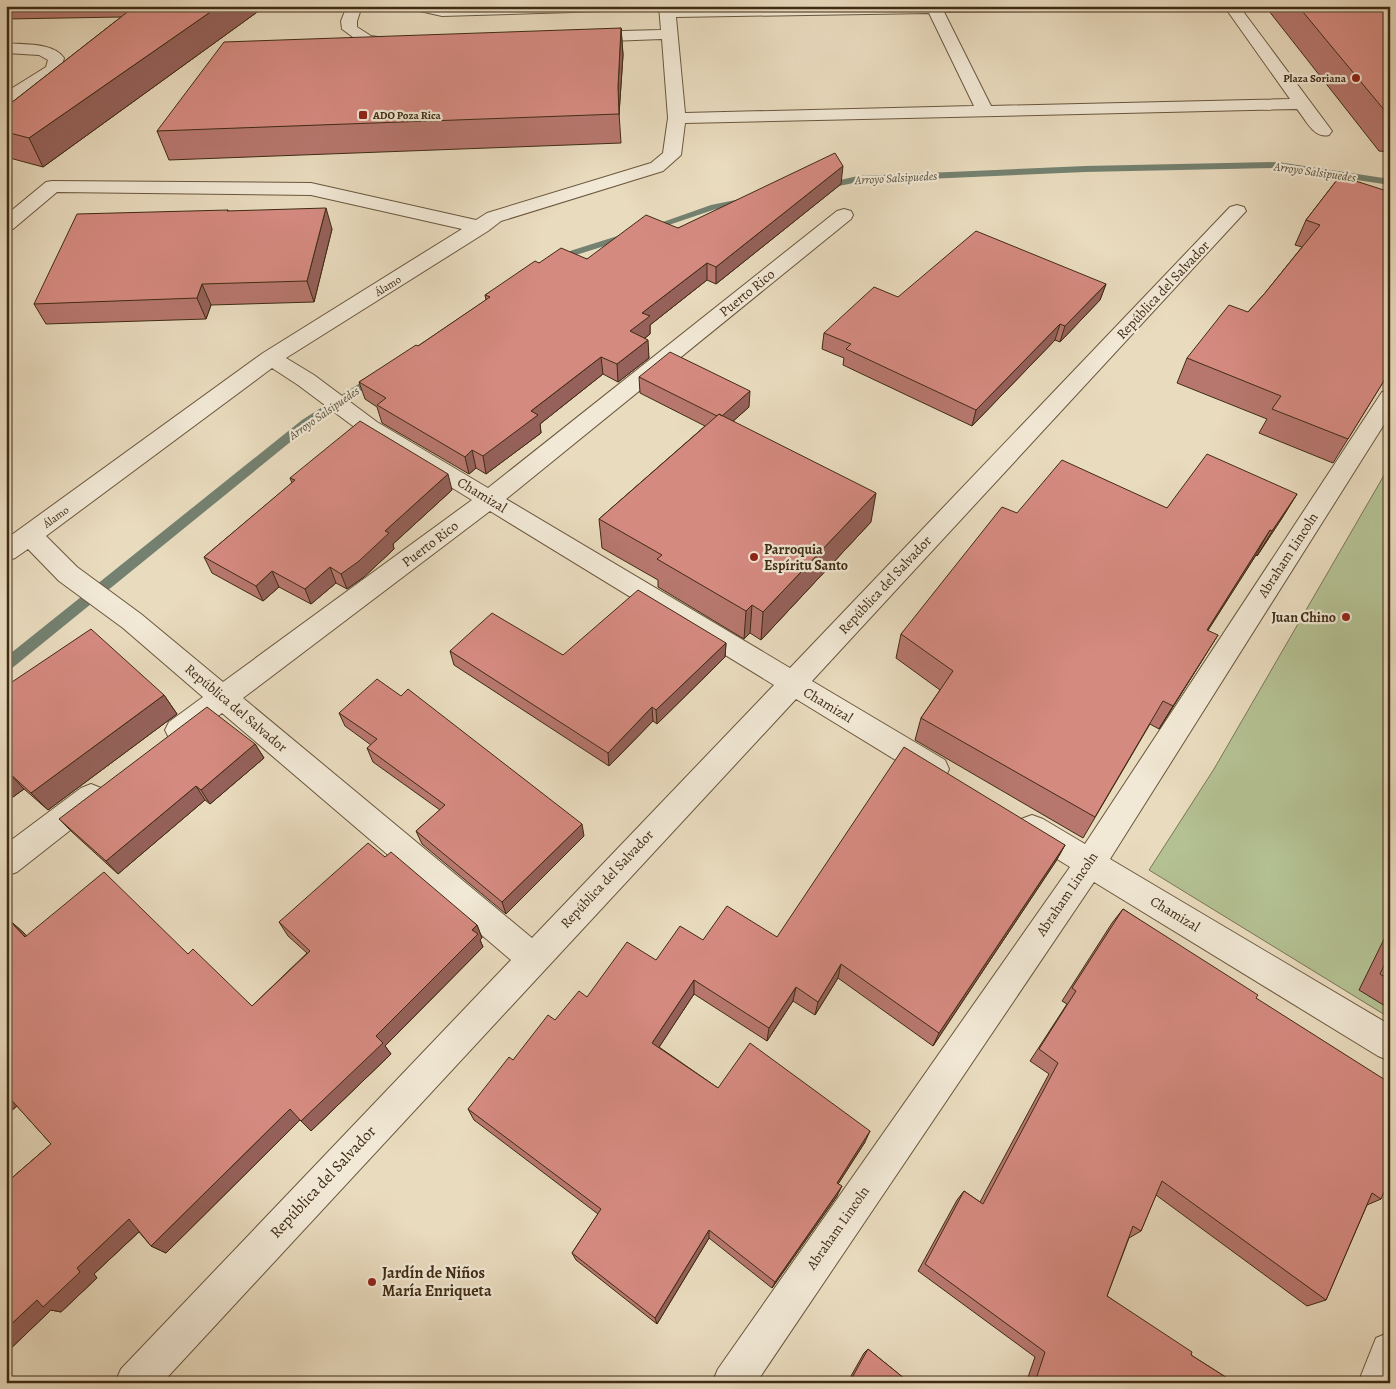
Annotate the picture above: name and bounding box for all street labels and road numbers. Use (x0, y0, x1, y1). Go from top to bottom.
street label: República del Salvador (1112, 236, 1214, 343)
street label: Puerto Rico (715, 265, 779, 321)
street label: Álamo (371, 272, 405, 300)
street label: Chamizal (454, 473, 511, 518)
street label: Álamo (39, 502, 72, 532)
street label: Abraham Lincoln (1253, 509, 1323, 602)
street label: Puerto Rico (398, 516, 462, 572)
street label: República del Salvador (834, 531, 936, 638)
street label: República del Salvador (181, 659, 292, 757)
street label: Chamizal (800, 683, 857, 728)
street label: República del Salvador (556, 825, 658, 932)
street label: Abraham Lincoln (1031, 848, 1102, 941)
street label: Chamizal (1147, 892, 1204, 937)
street label: República del Salvador (265, 1121, 381, 1243)
street label: Abraham Lincoln (802, 1182, 874, 1274)

